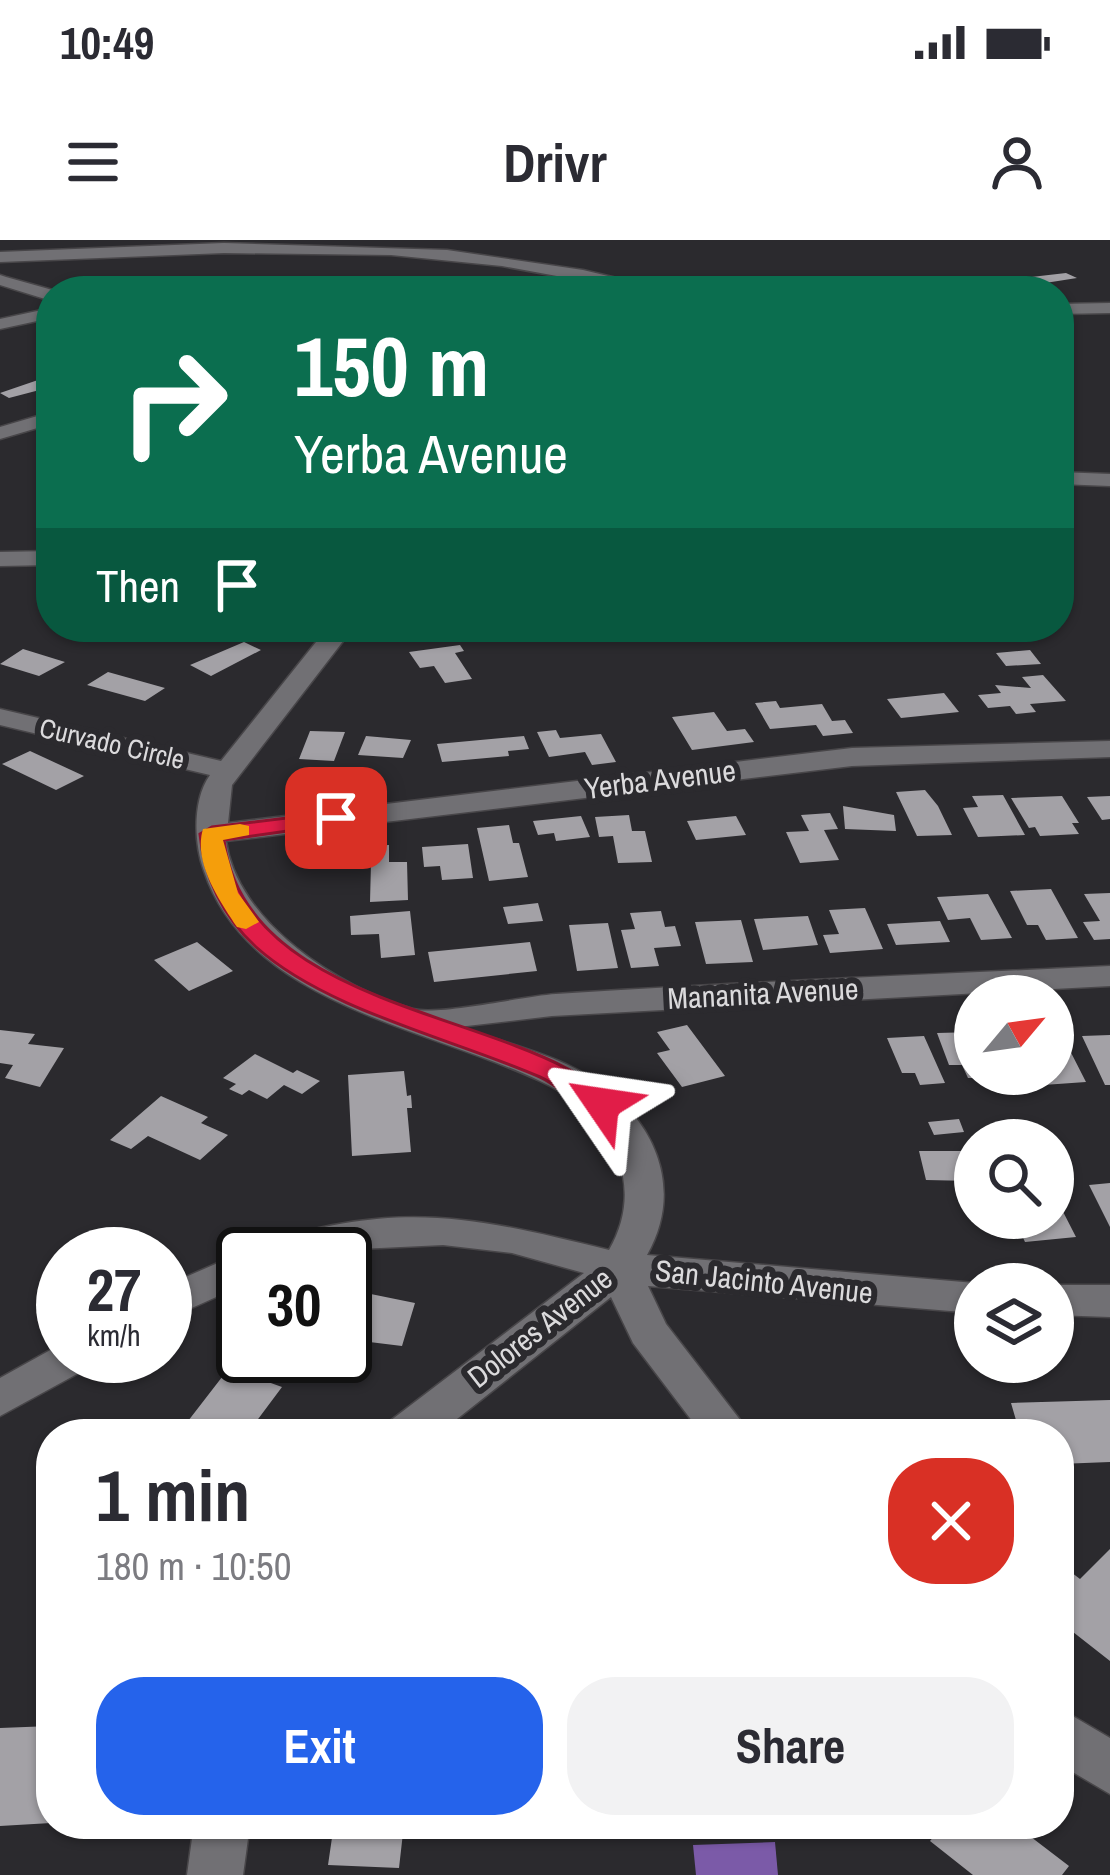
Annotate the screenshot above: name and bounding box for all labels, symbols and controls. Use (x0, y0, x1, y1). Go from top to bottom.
text: 10:49 (60, 12, 154, 73)
text: Drivr (503, 126, 607, 199)
icon: menu (60, 129, 126, 195)
icon: person (984, 129, 1050, 195)
text: 150 m (294, 309, 489, 422)
icon: right (96, 324, 252, 480)
text: Yerba Avenue (294, 417, 568, 490)
icon: arrive (204, 552, 270, 618)
text: Then (96, 555, 180, 616)
street label: Curvado Circle (36, 709, 188, 777)
street label: Yerba Avenue (582, 750, 738, 808)
pin (285, 767, 387, 869)
icon: arrive (303, 785, 369, 851)
street label: Mananita Avenue (666, 968, 859, 1018)
north arrow (954, 975, 1074, 1095)
map controls (954, 975, 1074, 1383)
position arrow (539, 1041, 665, 1167)
button: search (954, 1119, 1074, 1239)
speed limit sign: 30 (216, 1227, 372, 1383)
text: 27 (87, 1249, 141, 1330)
street label: San Jacinto Avenue (653, 1250, 875, 1312)
street label: Dolores Avenue (459, 1258, 620, 1396)
button: layers (954, 1263, 1074, 1383)
text: km/h (87, 1315, 141, 1355)
text: 1 min (96, 1446, 250, 1543)
button: close (888, 1458, 1014, 1584)
text: 180 m · 10:50 (96, 1540, 292, 1592)
button: Exit (96, 1677, 543, 1815)
button: Share (567, 1677, 1014, 1815)

